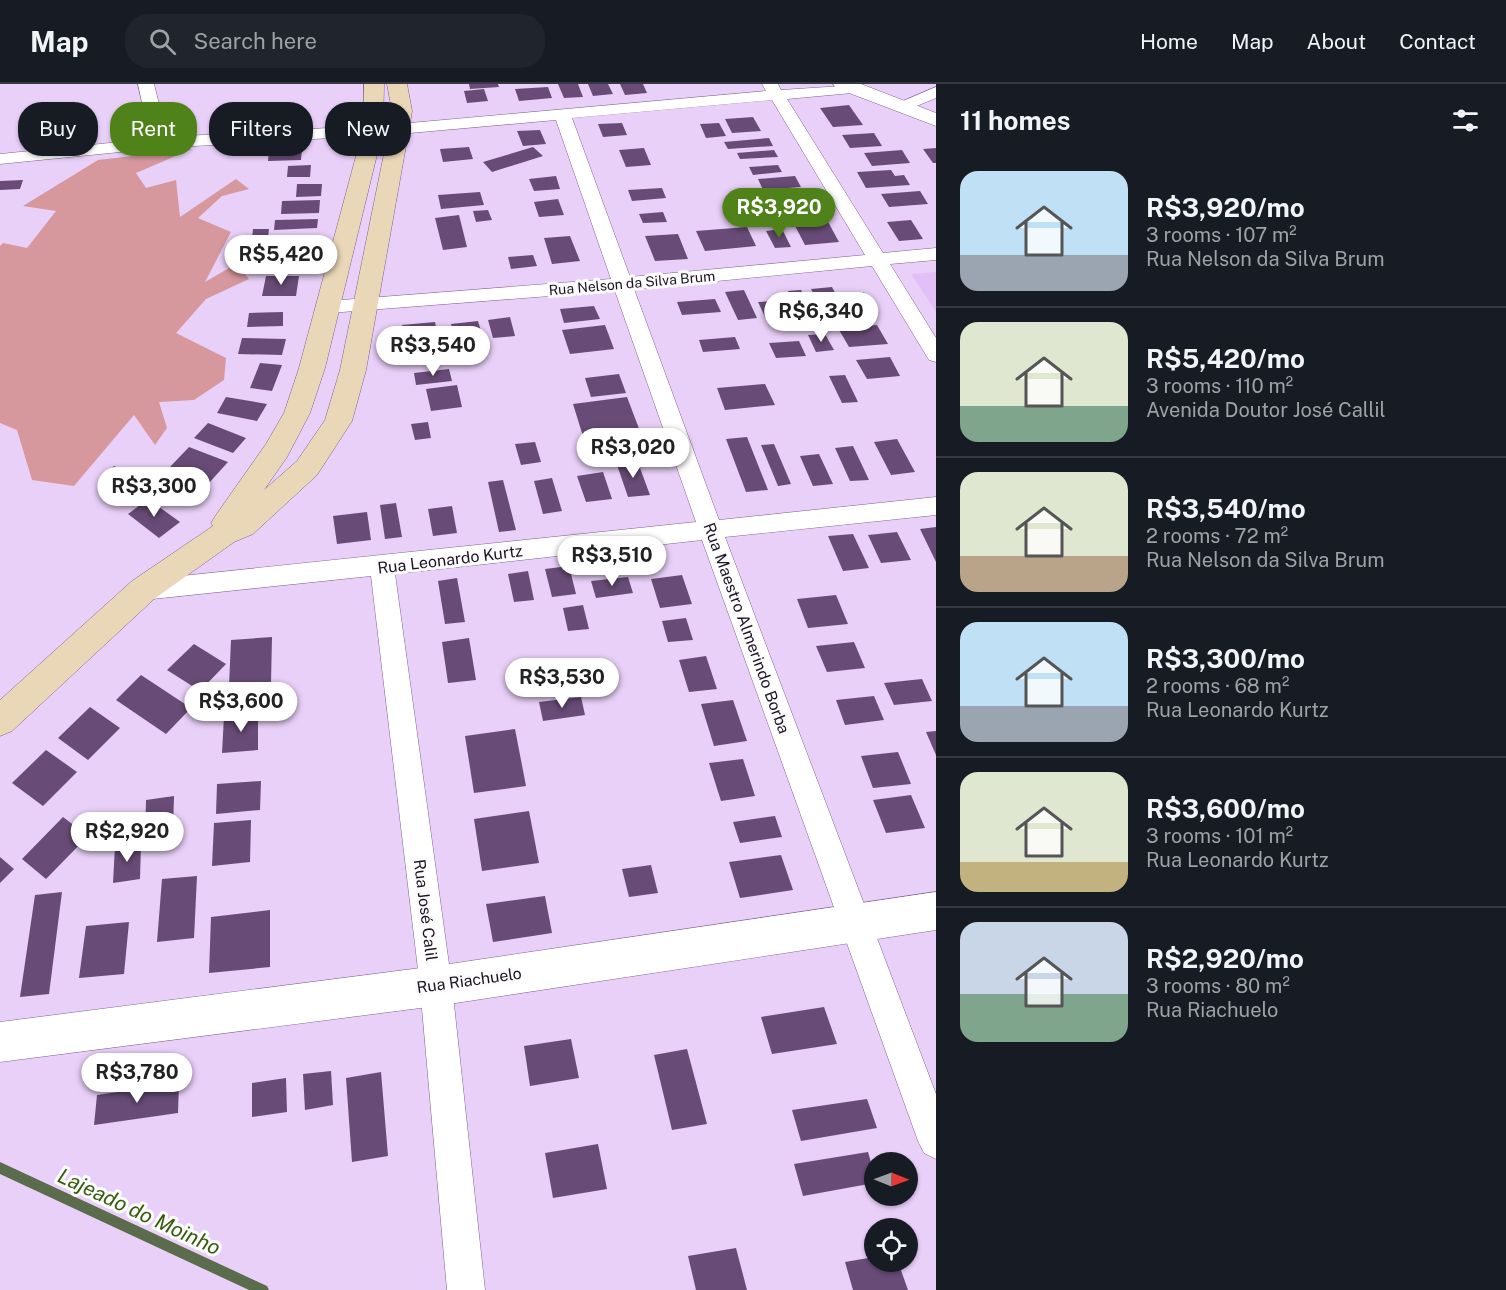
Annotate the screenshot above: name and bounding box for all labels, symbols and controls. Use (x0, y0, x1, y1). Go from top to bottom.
search box (125, 14, 545, 68)
text: Map (30, 25, 89, 58)
icon: search (146, 25, 179, 58)
text: Search here (194, 28, 317, 54)
text: Home (1140, 29, 1198, 54)
text: Map (1231, 29, 1274, 54)
text: About (1307, 29, 1366, 54)
text: Contact (1399, 29, 1476, 54)
chip: Buy (18, 102, 98, 156)
chip: Rent (110, 102, 197, 156)
chip: Filters (209, 102, 313, 156)
chip: New (325, 102, 411, 156)
icon: filters (1449, 104, 1482, 137)
text: 11 homes (960, 105, 1070, 136)
pin: R$3,920 (724, 188, 834, 239)
text: R$3,920/mo (1146, 192, 1305, 223)
text: R$3,920 (736, 195, 822, 219)
icon: home (1008, 195, 1080, 267)
text: 3 rooms · 107 m² (1146, 223, 1297, 247)
pin: R$5,420 (226, 235, 336, 286)
text: R$5,420 (238, 242, 324, 266)
text: Rua Nelson da Silva Brum (1146, 247, 1385, 271)
street label: Rua Nelson da Silva Brum (548, 268, 716, 298)
pin: R$6,340 (766, 292, 876, 343)
text: R$6,340 (778, 299, 864, 323)
pin: R$3,540 (378, 326, 488, 377)
text: R$3,540 (390, 333, 476, 357)
text: R$5,420/mo (1146, 343, 1305, 374)
icon: home (1008, 346, 1080, 418)
text: 3 rooms · 110 m² (1146, 374, 1293, 398)
text: Avenida Doutor José Callil (1146, 398, 1386, 422)
pin: R$3,020 (578, 428, 688, 479)
text: R$3,020 (591, 435, 675, 459)
pin: R$3,300 (99, 467, 209, 518)
text: R$3,300 (111, 474, 197, 498)
text: R$3,540/mo (1146, 493, 1306, 524)
icon: home (1008, 496, 1080, 568)
street label: Rua Maestro Almerindo Borba (699, 520, 794, 736)
text: 2 rooms · 72 m² (1146, 524, 1288, 548)
pin: R$3,510 (557, 536, 667, 587)
street label: Rua Leonardo Kurtz (376, 541, 524, 578)
text: R$3,510 (571, 543, 653, 567)
text: Rua Nelson da Silva Brum (1146, 548, 1385, 572)
text: R$3,300/mo (1146, 643, 1305, 674)
icon: home (1008, 646, 1080, 718)
pin: R$3,530 (507, 658, 617, 709)
text: R$3,530 (519, 665, 605, 689)
text: 2 rooms · 68 m² (1146, 674, 1289, 698)
pin: R$3,600 (186, 682, 296, 733)
text: R$3,600 (198, 689, 284, 713)
text: Rua Leonardo Kurtz (1146, 698, 1329, 722)
text: R$3,600/mo (1146, 793, 1305, 824)
icon: home (1008, 796, 1080, 868)
pin: R$2,920 (72, 812, 182, 863)
text: R$2,920 (85, 819, 169, 843)
text: 3 rooms · 101 m² (1146, 824, 1293, 848)
text: Rua Leonardo Kurtz (1146, 848, 1329, 872)
street label: Rua José Calil (410, 858, 441, 962)
text: R$2,920/mo (1146, 943, 1304, 974)
icon: home (1008, 946, 1080, 1018)
street label: Rua Riachuelo (415, 964, 523, 997)
text: 3 rooms · 80 m² (1146, 974, 1290, 998)
text: Rua Riachuelo (1146, 998, 1278, 1022)
pin: R$3,780 (82, 1053, 192, 1104)
text: R$3,780 (95, 1060, 179, 1084)
north arrow (864, 1152, 918, 1206)
map controls (864, 1152, 918, 1272)
water label: Lajeado do Moinho (54, 1163, 224, 1260)
button: locate (864, 1218, 918, 1272)

